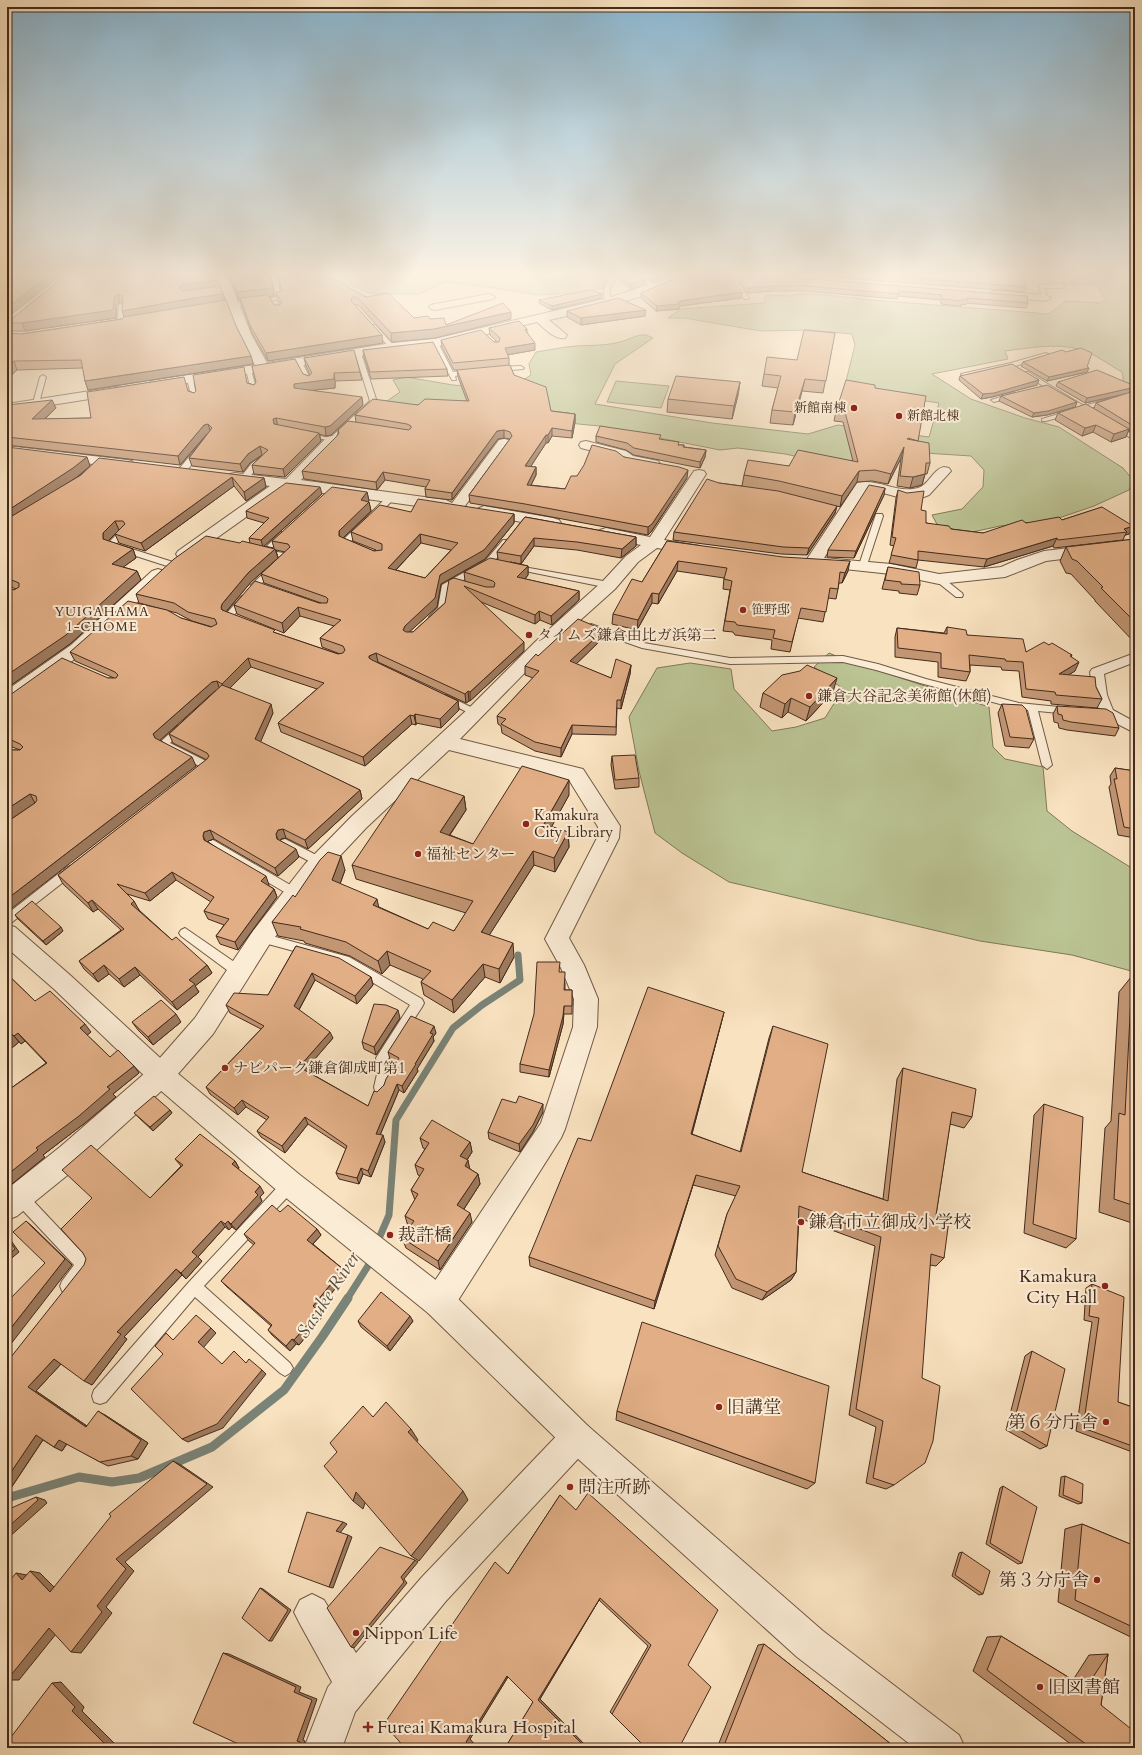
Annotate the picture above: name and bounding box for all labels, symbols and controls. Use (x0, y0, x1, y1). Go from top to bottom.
place label: 新館南棟 (794, 399, 846, 417)
marker: 新館南棟 (849, 403, 859, 413)
place label: 新館北棟 (907, 407, 959, 425)
marker: 新館北棟 (894, 411, 904, 421)
place label: 笹野邸 (751, 601, 790, 619)
district label: YUIGAHAMA 1-CHOME (55, 603, 149, 636)
marker: 笹野邸 (738, 605, 748, 615)
place label: タイムズ鎌倉由比ガ浜第二 (537, 625, 717, 645)
marker: タイムズ鎌倉由比ガ浜第二 (524, 630, 534, 640)
place label: 鎌倉大谷記念美術館(休館) (817, 686, 992, 706)
marker: 鎌倉大谷記念美術館(休館) (804, 691, 814, 701)
place label: Kamakura City Library (534, 805, 613, 842)
marker: Kamakura City Library (521, 819, 531, 829)
place label: 福祉センター (426, 844, 515, 864)
marker: 福祉センター (413, 849, 423, 859)
place label: ナビパーク鎌倉御成町第1 (233, 1058, 406, 1078)
marker: ナビパーク鎌倉御成町第1 (220, 1063, 230, 1073)
place label: 鎌倉市立御成小学校 (809, 1210, 971, 1235)
marker: 鎌倉市立御成小学校 (796, 1217, 806, 1227)
place label: 裁許橋 (398, 1223, 452, 1248)
marker: 裁許橋 (385, 1230, 395, 1240)
water label: Sasuke River (290, 1246, 366, 1343)
place label: Kamakura City Hall (1019, 1264, 1097, 1310)
marker: Kamakura City Hall (1100, 1281, 1110, 1291)
place label: 旧講堂 (727, 1395, 781, 1420)
marker: 旧講堂 (714, 1402, 724, 1412)
place label: 第６分庁舎 (1008, 1410, 1098, 1435)
marker: 第６分庁舎 (1101, 1417, 1111, 1427)
place label: 問注所跡 (578, 1475, 650, 1500)
marker: 問注所跡 (565, 1482, 575, 1492)
place label: 第３分庁舎 (999, 1568, 1089, 1593)
marker: 第３分庁舎 (1092, 1575, 1102, 1585)
place label: Nippon Life (364, 1621, 458, 1646)
marker: Nippon Life (351, 1628, 361, 1638)
place label: 旧図書館 (1048, 1675, 1120, 1700)
marker: 旧図書館 (1035, 1682, 1045, 1692)
place label: Fureai Kamakura Hospital (377, 1715, 576, 1740)
marker: Fureai Kamakura Hospital (362, 1721, 374, 1733)

